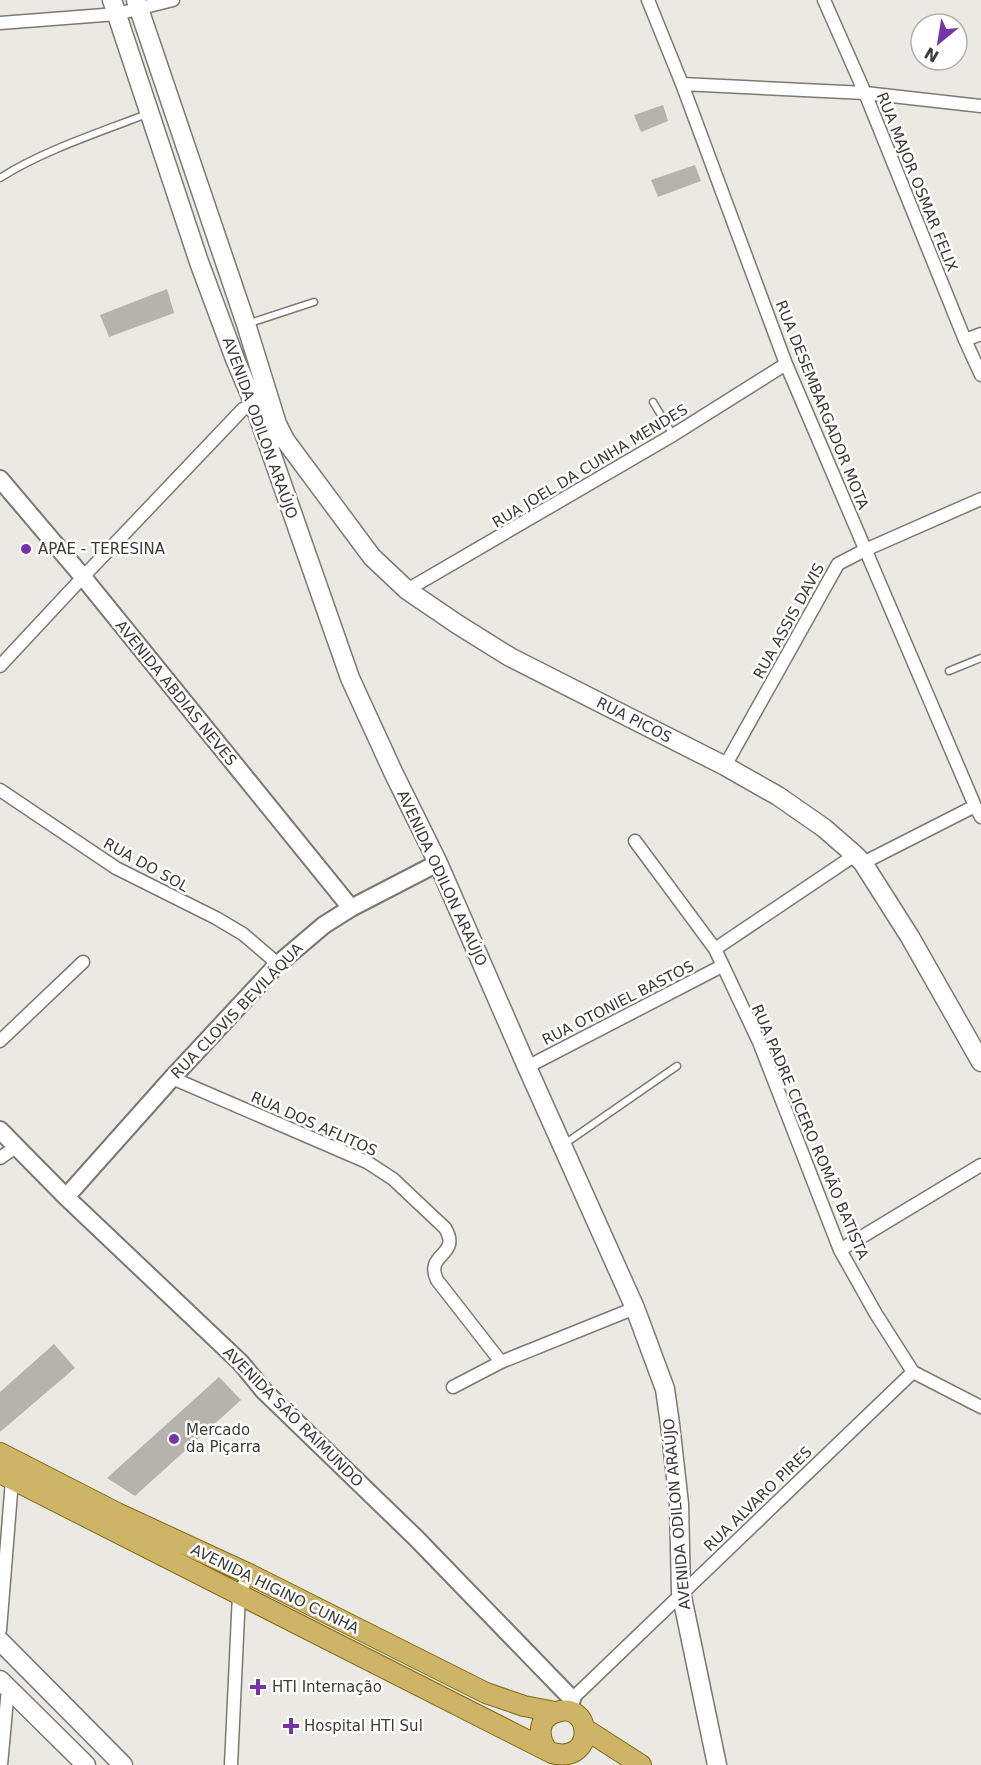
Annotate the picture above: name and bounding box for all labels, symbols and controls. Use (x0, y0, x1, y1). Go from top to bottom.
north arrow (909, 12, 969, 72)
text: N (921, 43, 942, 66)
street label: RUA MAJOR OSMAR FELIX (873, 90, 961, 274)
street label: RUA DESEMBARGADOR MOTA (772, 298, 873, 513)
street label: AVENIDA ODILON ARAÚJO (219, 334, 302, 521)
street label: RUA JOEL DA CUNHA MENDES (489, 400, 691, 532)
place label: APAE - TERESINA (38, 540, 166, 558)
marker: APAE - TERESINA (19, 542, 33, 556)
street label: RUA ASSIS DAVIS (750, 560, 828, 682)
street label: AVENIDA ABDIAS NEVES (112, 617, 240, 769)
street label: RUA PICOS (594, 693, 674, 747)
street label: AVENIDA ODILON ARAÚJO (393, 787, 492, 969)
street label: RUA DO SOL (100, 834, 192, 896)
street label: RUA CLOVIS BEVILÁQUA (167, 938, 307, 1083)
street label: RUA OTONIEL BASTOS (539, 957, 697, 1049)
street label: RUA PADRE CICERO ROMÃO BATISTA (748, 1001, 873, 1263)
street label: RUA DOS AFLITOS (248, 1088, 380, 1160)
street label: AVENIDA SÃO RAIMUNDO (219, 1343, 367, 1491)
street label: AVENIDA ODILON ARAÚJO (659, 1418, 694, 1610)
place label: Mercado da Piçarra (186, 1421, 261, 1456)
marker: Mercado da Piçarra (167, 1432, 181, 1446)
street label: RUA ALVARO PIRES (700, 1443, 816, 1555)
street label: AVENIDA HIGINO CUNHA (188, 1540, 363, 1638)
marker: HTI Internação (249, 1678, 267, 1696)
place label: HTI Internação (272, 1678, 382, 1696)
marker: Hospital HTI Sul (282, 1717, 300, 1735)
place label: Hospital HTI Sul (304, 1717, 423, 1735)

